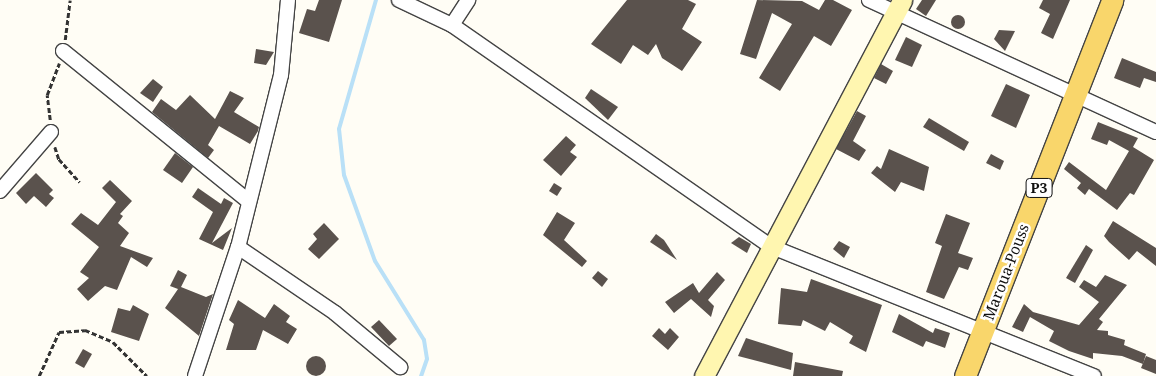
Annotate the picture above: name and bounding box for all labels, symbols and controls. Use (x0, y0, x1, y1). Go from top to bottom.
road number: P3 (1025, 177, 1053, 200)
street label: Maroua-Pouss (979, 221, 1033, 323)

